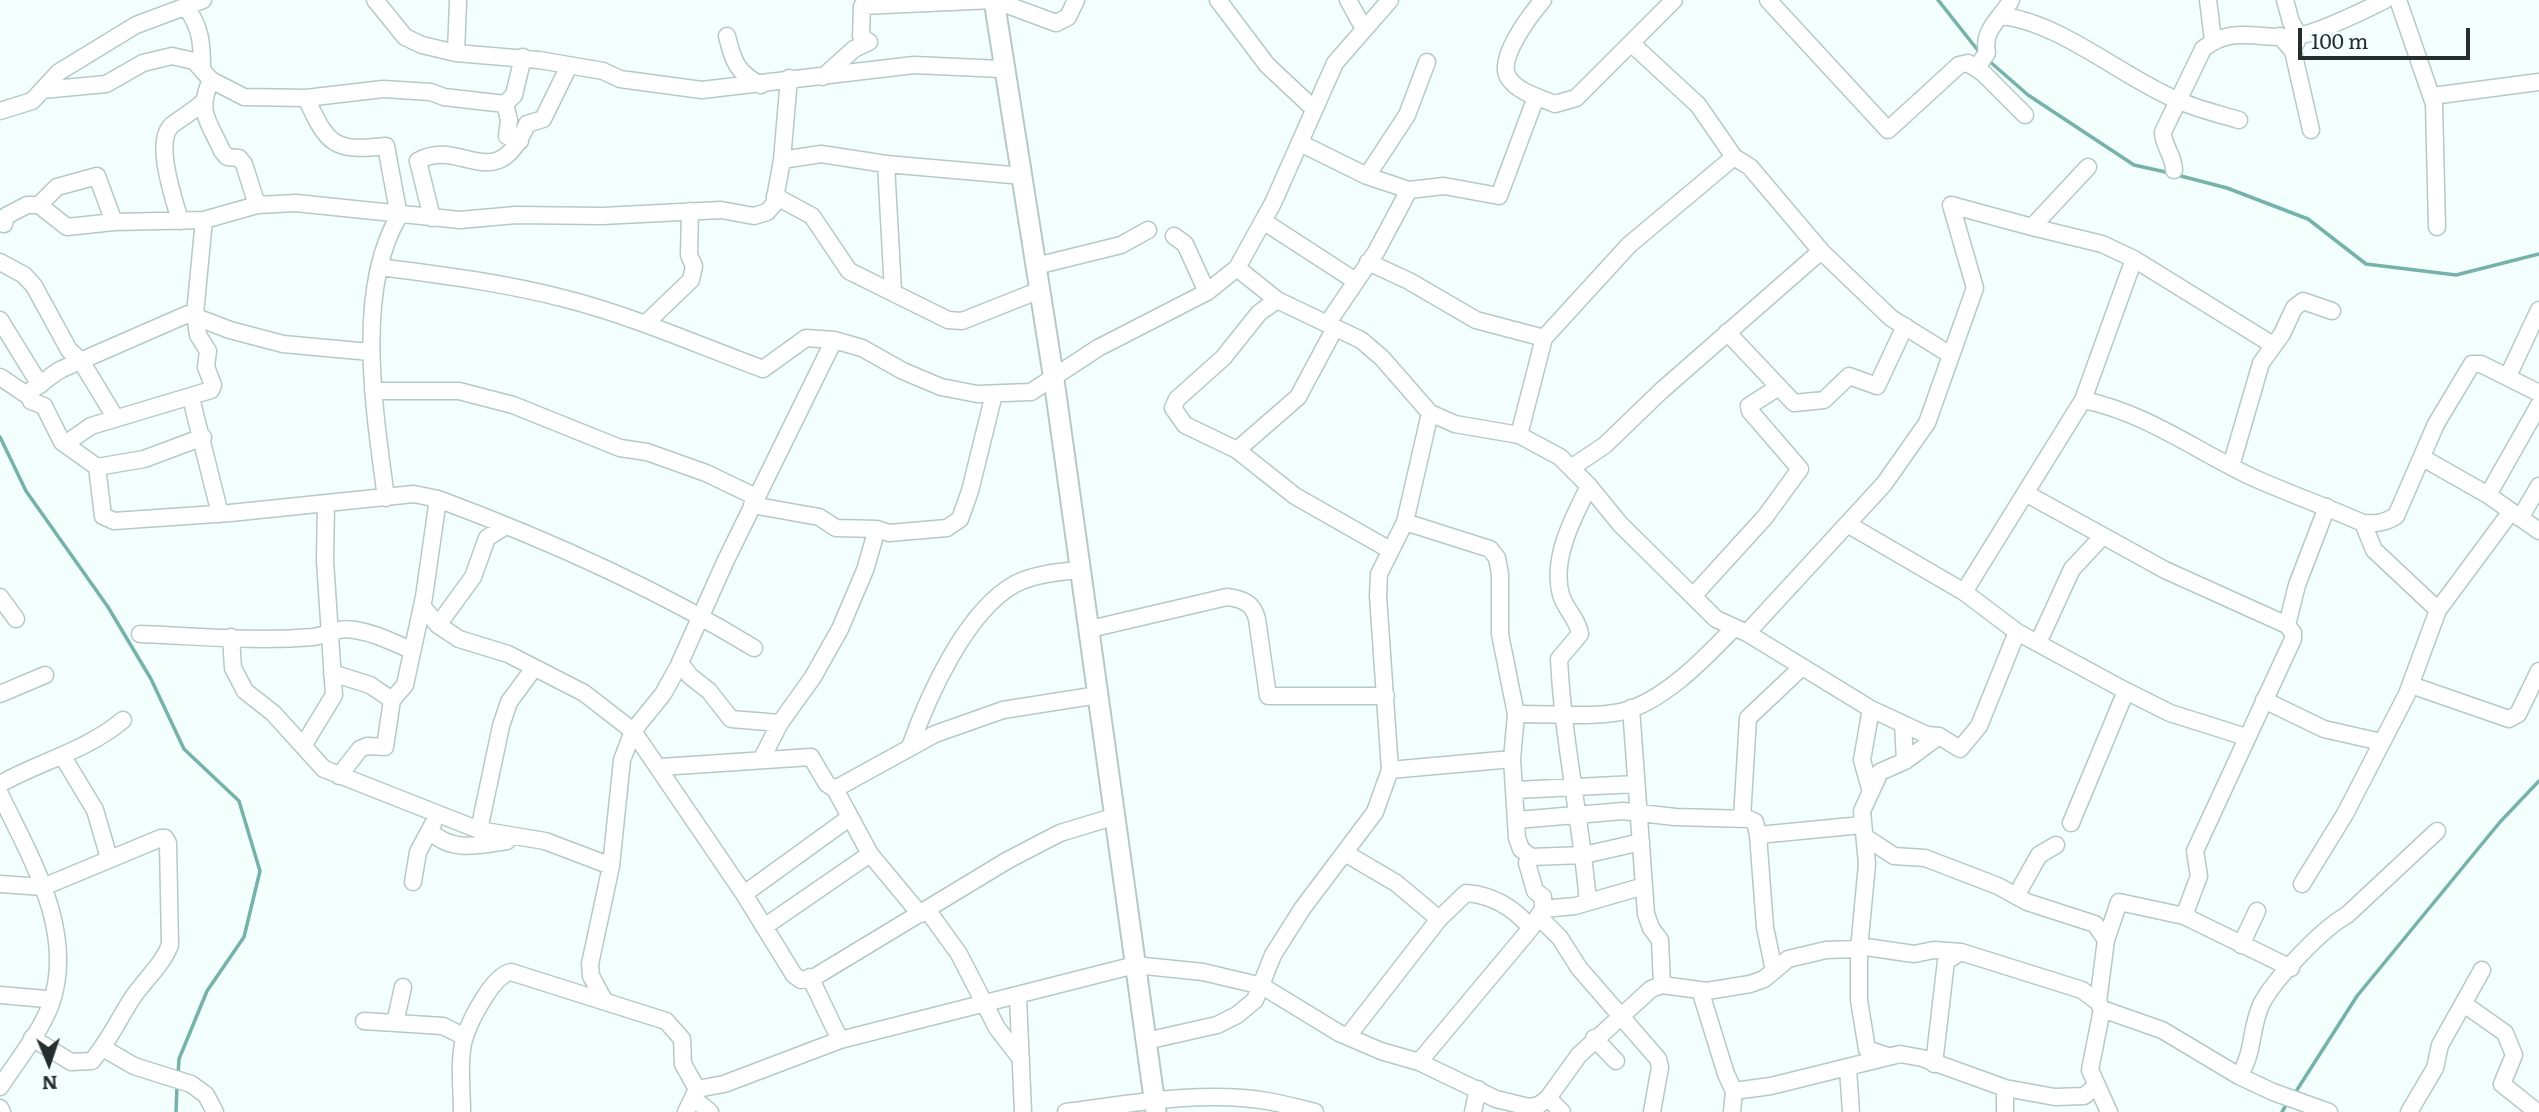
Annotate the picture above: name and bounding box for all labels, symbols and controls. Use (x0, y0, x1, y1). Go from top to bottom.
scale bar (2301, 14, 2472, 58)
text: 100 m (2311, 24, 2368, 55)
north arrow (14, 1028, 84, 1098)
text: N (41, 1070, 58, 1098)

